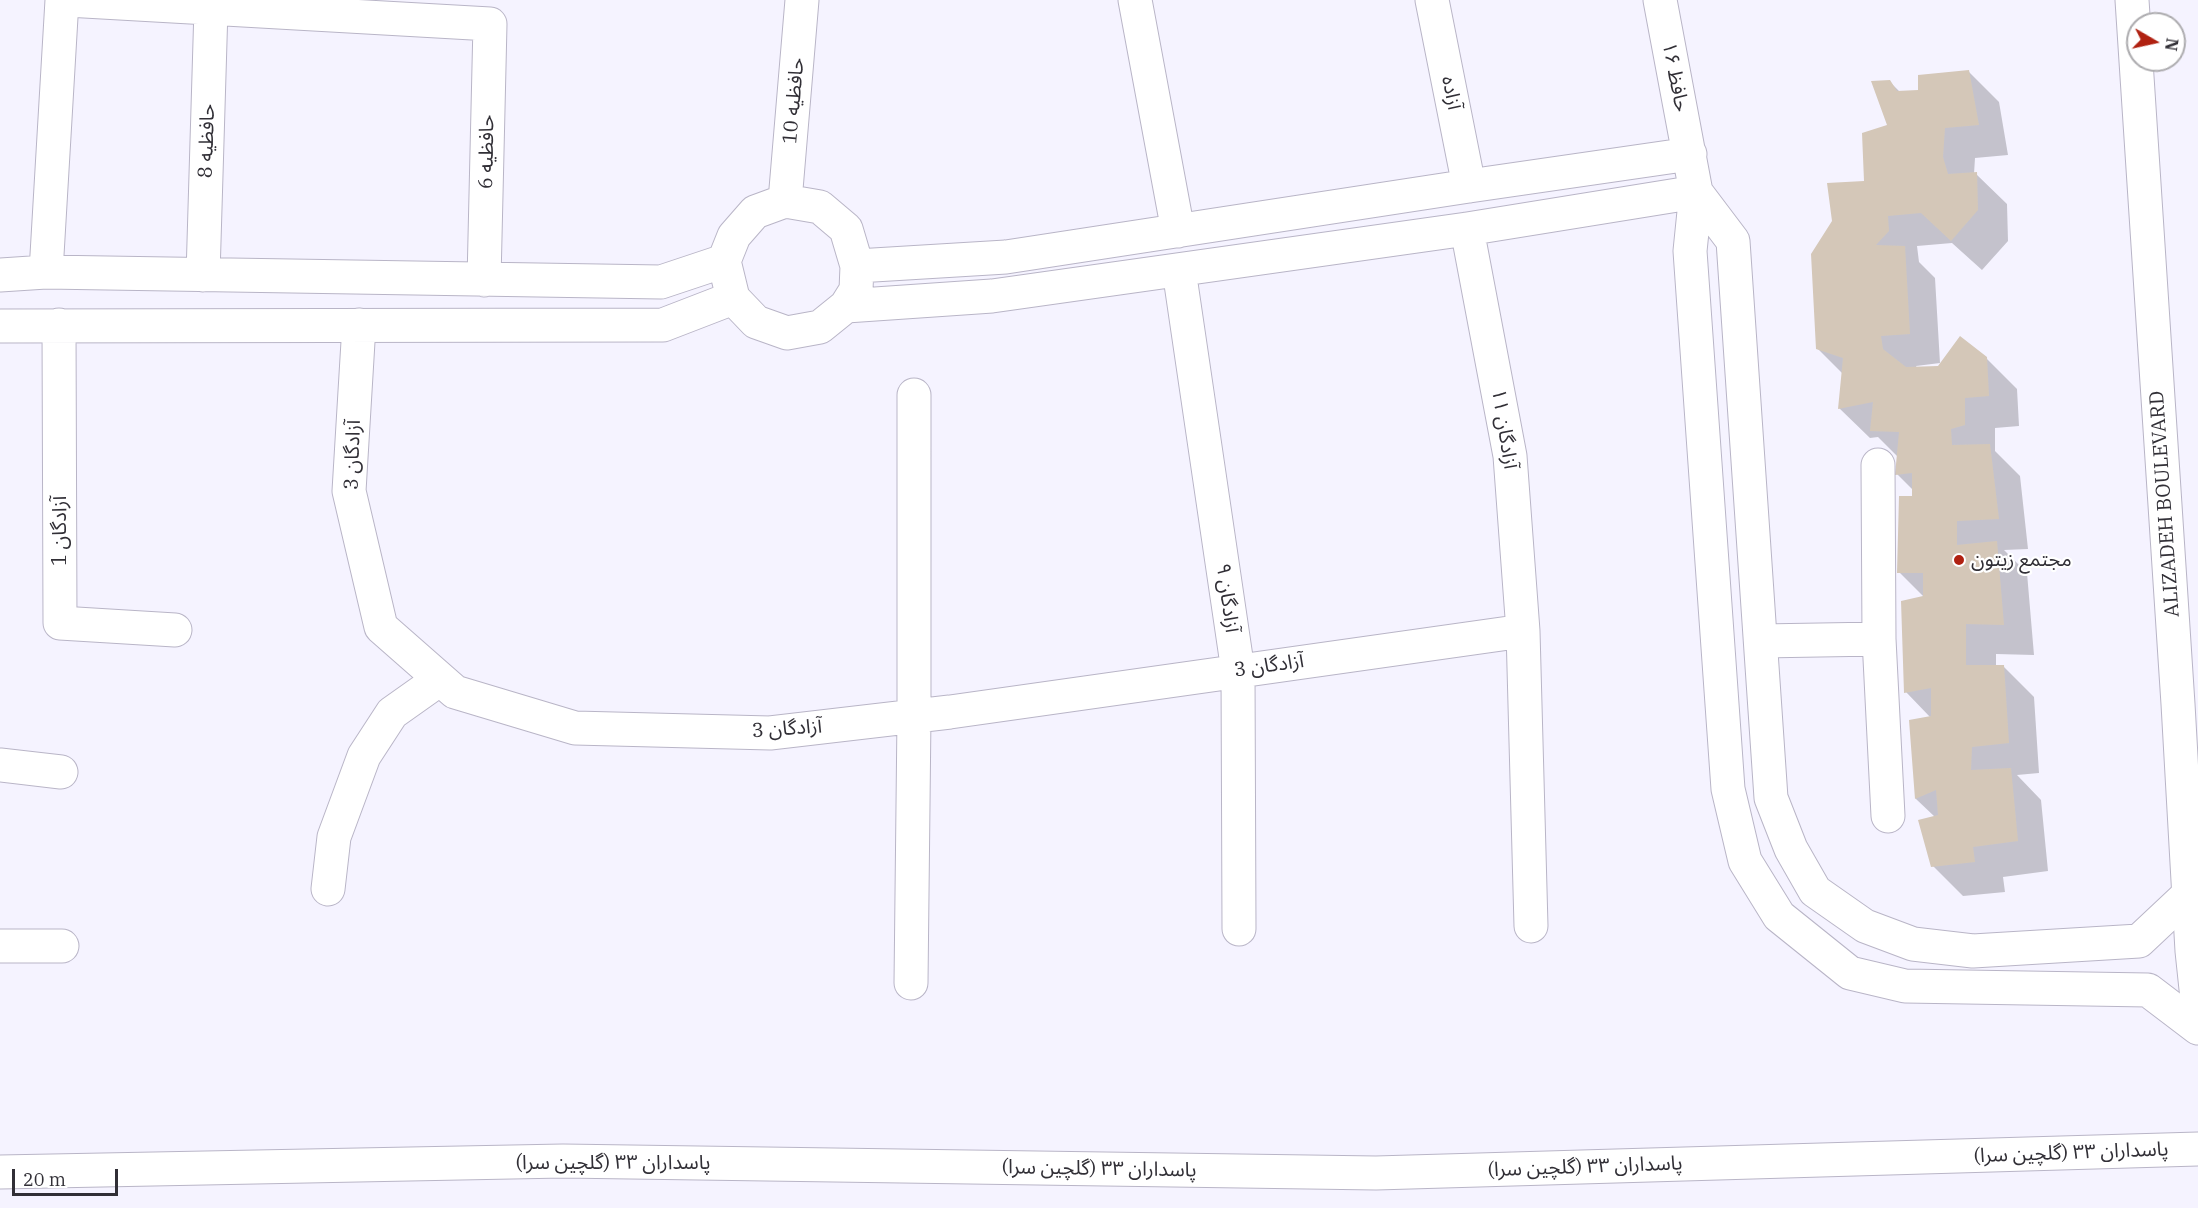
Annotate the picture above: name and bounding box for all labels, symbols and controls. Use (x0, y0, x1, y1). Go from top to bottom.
north arrow (2126, 12, 2186, 72)
text: N (2161, 37, 2183, 52)
street label: حافظ ۱۶ (1656, 40, 1694, 114)
street label: حافظیه 10 (778, 57, 810, 145)
street label: آزاده (1436, 74, 1466, 112)
street label: حافظیه 8 (194, 103, 220, 179)
street label: حافظیه 6 (474, 115, 500, 189)
street label: آزادگان ۱۱ (1486, 387, 1522, 471)
street label: ALIZADEH BOULEVARD (2145, 390, 2185, 618)
street label: آزادگان 3 (340, 419, 366, 491)
street label: آزادگان 1 (48, 496, 72, 566)
place label: مجتمع زیتون (1971, 548, 2072, 572)
marker: مجتمع زیتون (1952, 553, 1966, 567)
street label: آزادگان ۹ (1210, 562, 1244, 634)
street label: آزادگان 3 (1233, 649, 1305, 683)
street label: آزادگان 3 (751, 715, 823, 743)
street label: پاسداران ۳۳ (گلچین سرا) (1973, 1138, 2169, 1168)
street label: پاسداران ۳۳ (گلچین سرا) (515, 1151, 711, 1175)
street label: پاسداران ۳۳ (گلچین سرا) (1487, 1152, 1683, 1182)
street label: پاسداران ۳۳ (گلچین سرا) (1001, 1155, 1197, 1183)
scale bar (15, 1157, 122, 1195)
text: 20 m (23, 1168, 66, 1191)

